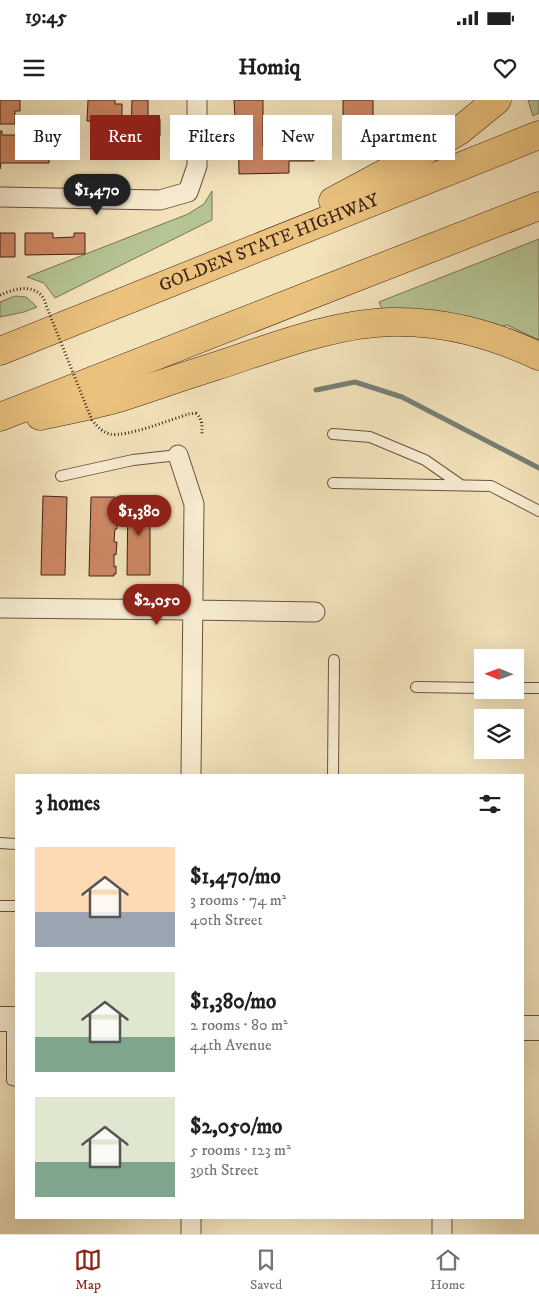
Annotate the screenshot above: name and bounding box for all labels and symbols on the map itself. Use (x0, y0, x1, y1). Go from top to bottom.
pin: $1,470 (56, 174, 138, 216)
street label: GOLDEN STATE HIGHWAY (156, 189, 383, 297)
pin: $1,380 (98, 494, 180, 537)
pin: $2,050 (116, 584, 198, 626)
north arrow (474, 649, 524, 699)

